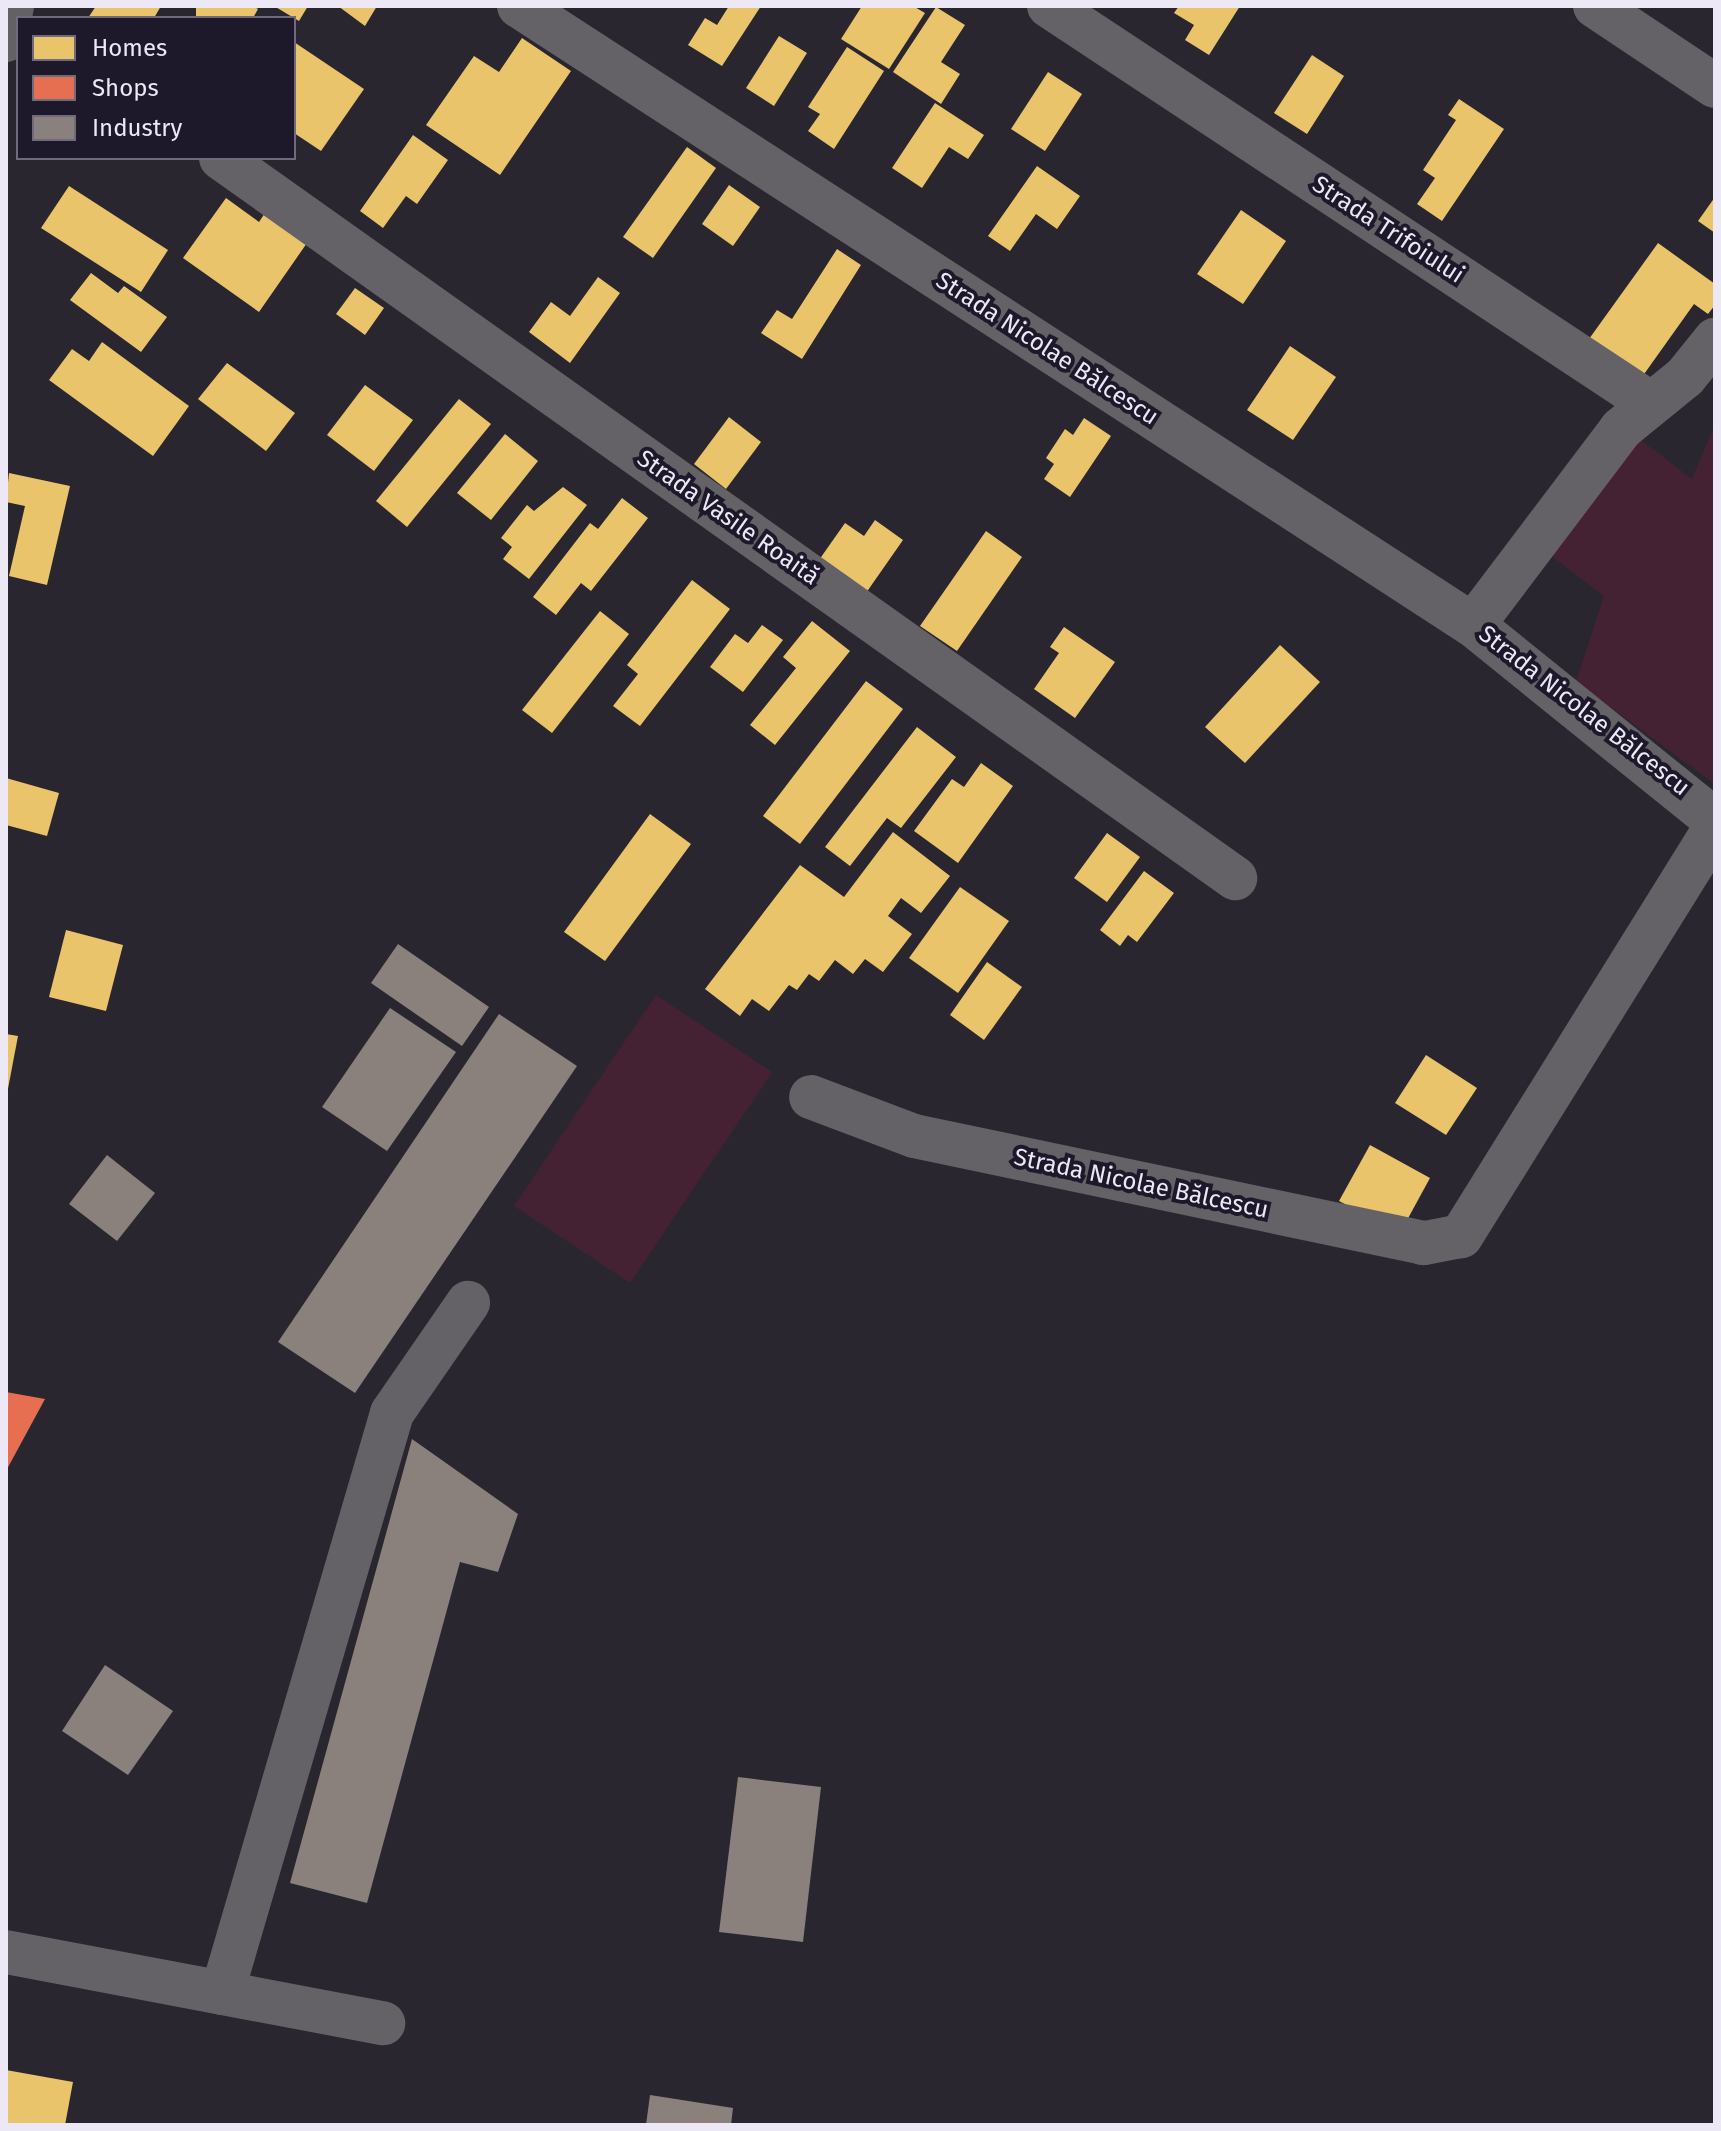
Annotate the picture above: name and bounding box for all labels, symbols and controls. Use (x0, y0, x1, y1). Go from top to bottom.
legend (16, 16, 296, 160)
text: Homes (92, 34, 167, 62)
text: Shops (92, 74, 159, 102)
text: Industry (92, 114, 182, 142)
street label: Strada Trifoiului (1307, 170, 1469, 290)
street label: Strada Nicolae Bălcescu (930, 266, 1164, 432)
street label: Strada Vasile Roaită (631, 444, 825, 592)
street label: Strada Nicolae Bălcescu (1473, 620, 1695, 802)
street label: Strada Nicolae Bălcescu (1011, 1143, 1271, 1225)

